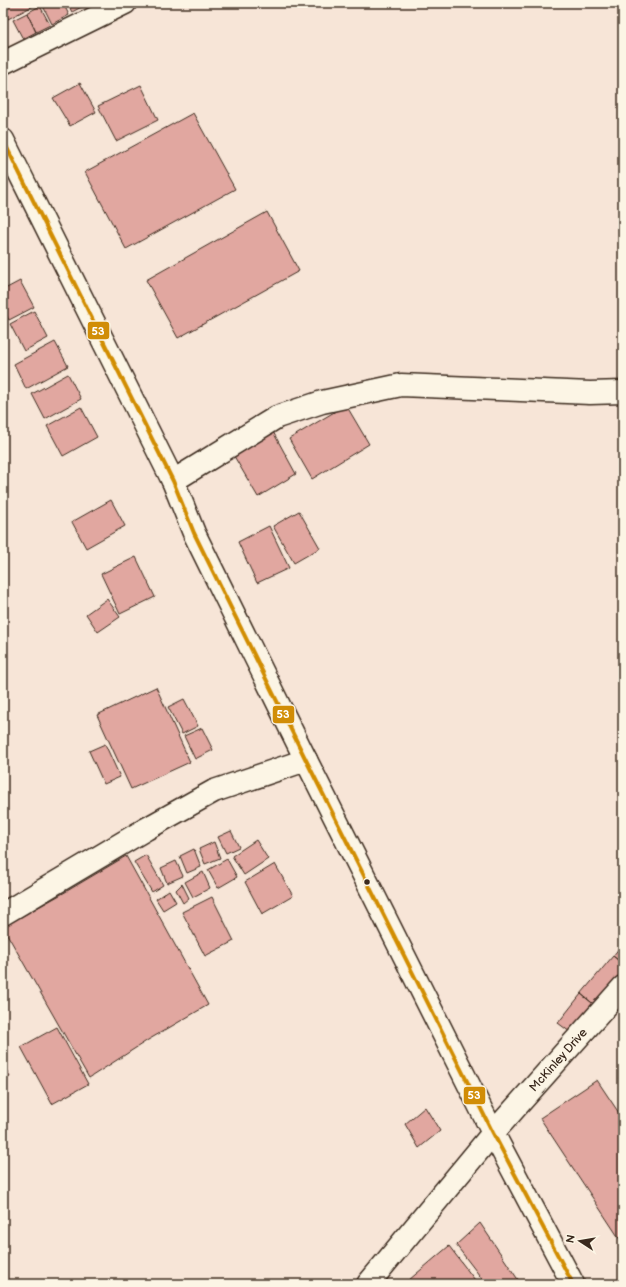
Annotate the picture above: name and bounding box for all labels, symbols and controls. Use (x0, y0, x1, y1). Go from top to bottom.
line badge: 53 (87, 321, 110, 340)
text: 53 (92, 325, 105, 338)
line badge: 53 (272, 705, 295, 724)
text: 53 (277, 708, 290, 721)
unlabelled marker (362, 877, 372, 887)
street label: McKinley Drive (526, 1025, 590, 1095)
line badge: 53 (463, 1086, 486, 1105)
text: 53 (468, 1089, 481, 1102)
north arrow (560, 1221, 600, 1261)
text: N (563, 1234, 578, 1244)

